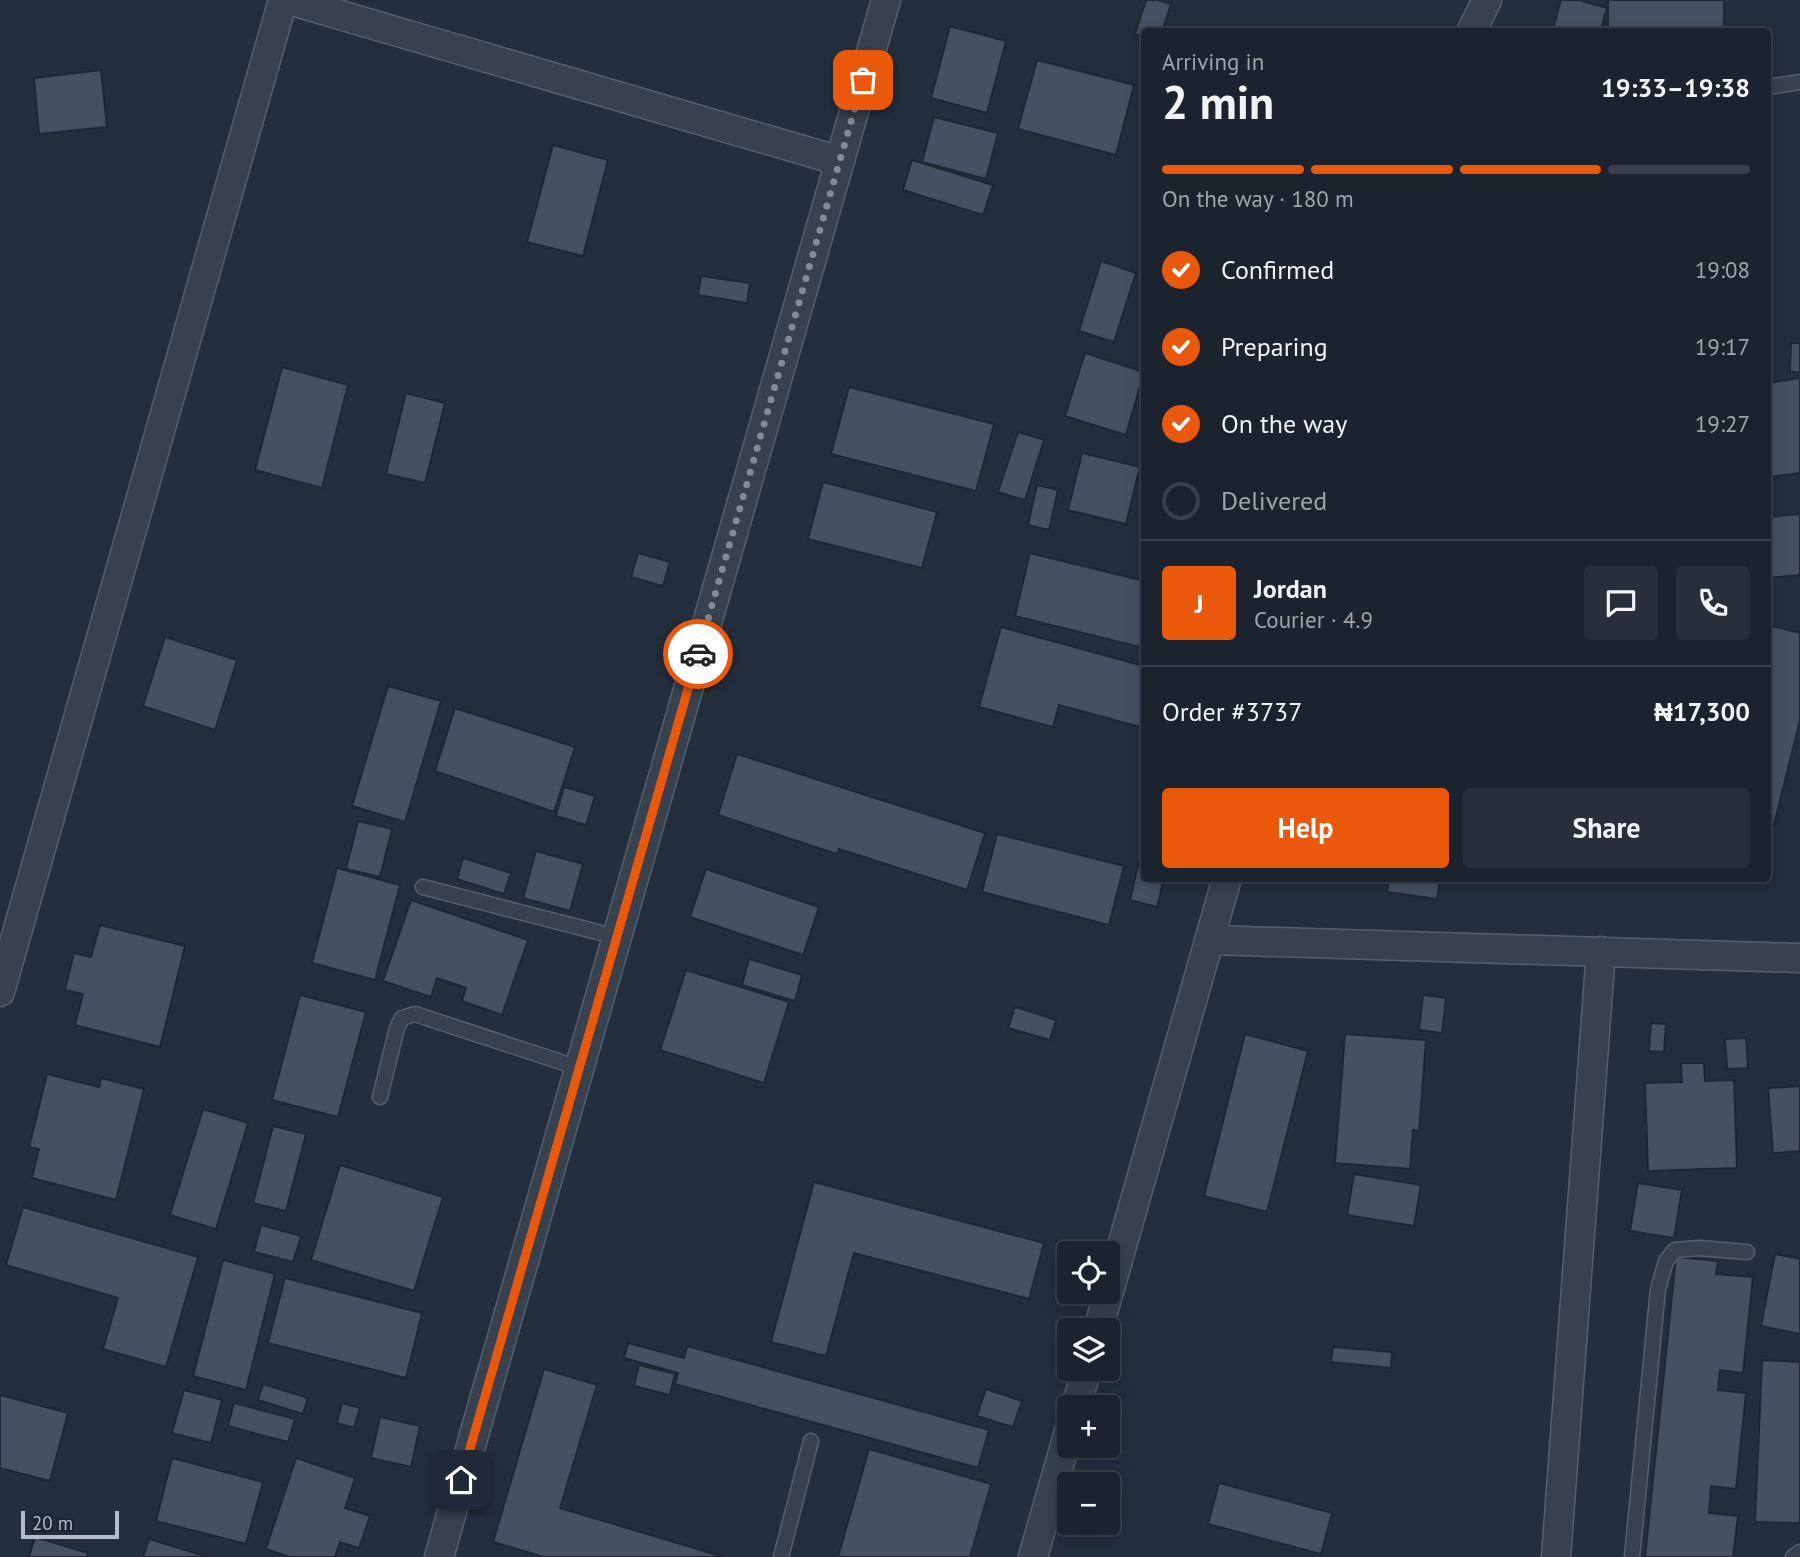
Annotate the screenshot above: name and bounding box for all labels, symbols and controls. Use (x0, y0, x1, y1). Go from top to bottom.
text: Arriving in (1162, 47, 1264, 76)
pin (833, 50, 893, 110)
icon: bag (844, 61, 882, 99)
text: 19:33–19:38 (1601, 71, 1750, 104)
text: 2 min (1162, 72, 1274, 132)
text: On the way · 180 m (1162, 184, 1354, 213)
icon: check (1162, 251, 1200, 289)
text: Confirmed (1221, 253, 1334, 286)
text: 19:08 (1695, 255, 1750, 284)
icon: check (1162, 328, 1200, 366)
text: Preparing (1221, 330, 1328, 363)
text: 19:17 (1695, 332, 1750, 361)
icon: check (1162, 405, 1200, 443)
text: On the way (1221, 407, 1347, 440)
text: 19:27 (1695, 409, 1750, 438)
text: Delivered (1221, 484, 1327, 517)
button: chat (1584, 566, 1658, 640)
button: phone (1676, 566, 1750, 640)
text: Jordan (1254, 572, 1327, 605)
text: J (1195, 587, 1203, 620)
text: Courier · 4.9 (1254, 605, 1373, 634)
courier (663, 619, 733, 689)
icon: car (679, 635, 717, 673)
text: Order #3737 (1162, 695, 1302, 728)
text: ₦17,300 (1654, 695, 1750, 728)
button: Help (1162, 788, 1449, 868)
button: Share (1463, 788, 1750, 868)
map controls (1057, 1241, 1120, 1535)
button: locate (1057, 1241, 1120, 1304)
button: layers (1057, 1318, 1120, 1381)
button: + (1057, 1395, 1120, 1458)
pin (431, 1450, 491, 1510)
icon: home (442, 1461, 480, 1499)
button: − (1057, 1472, 1120, 1535)
scale bar (21, 1508, 119, 1540)
text: 20 m (32, 1511, 73, 1535)

